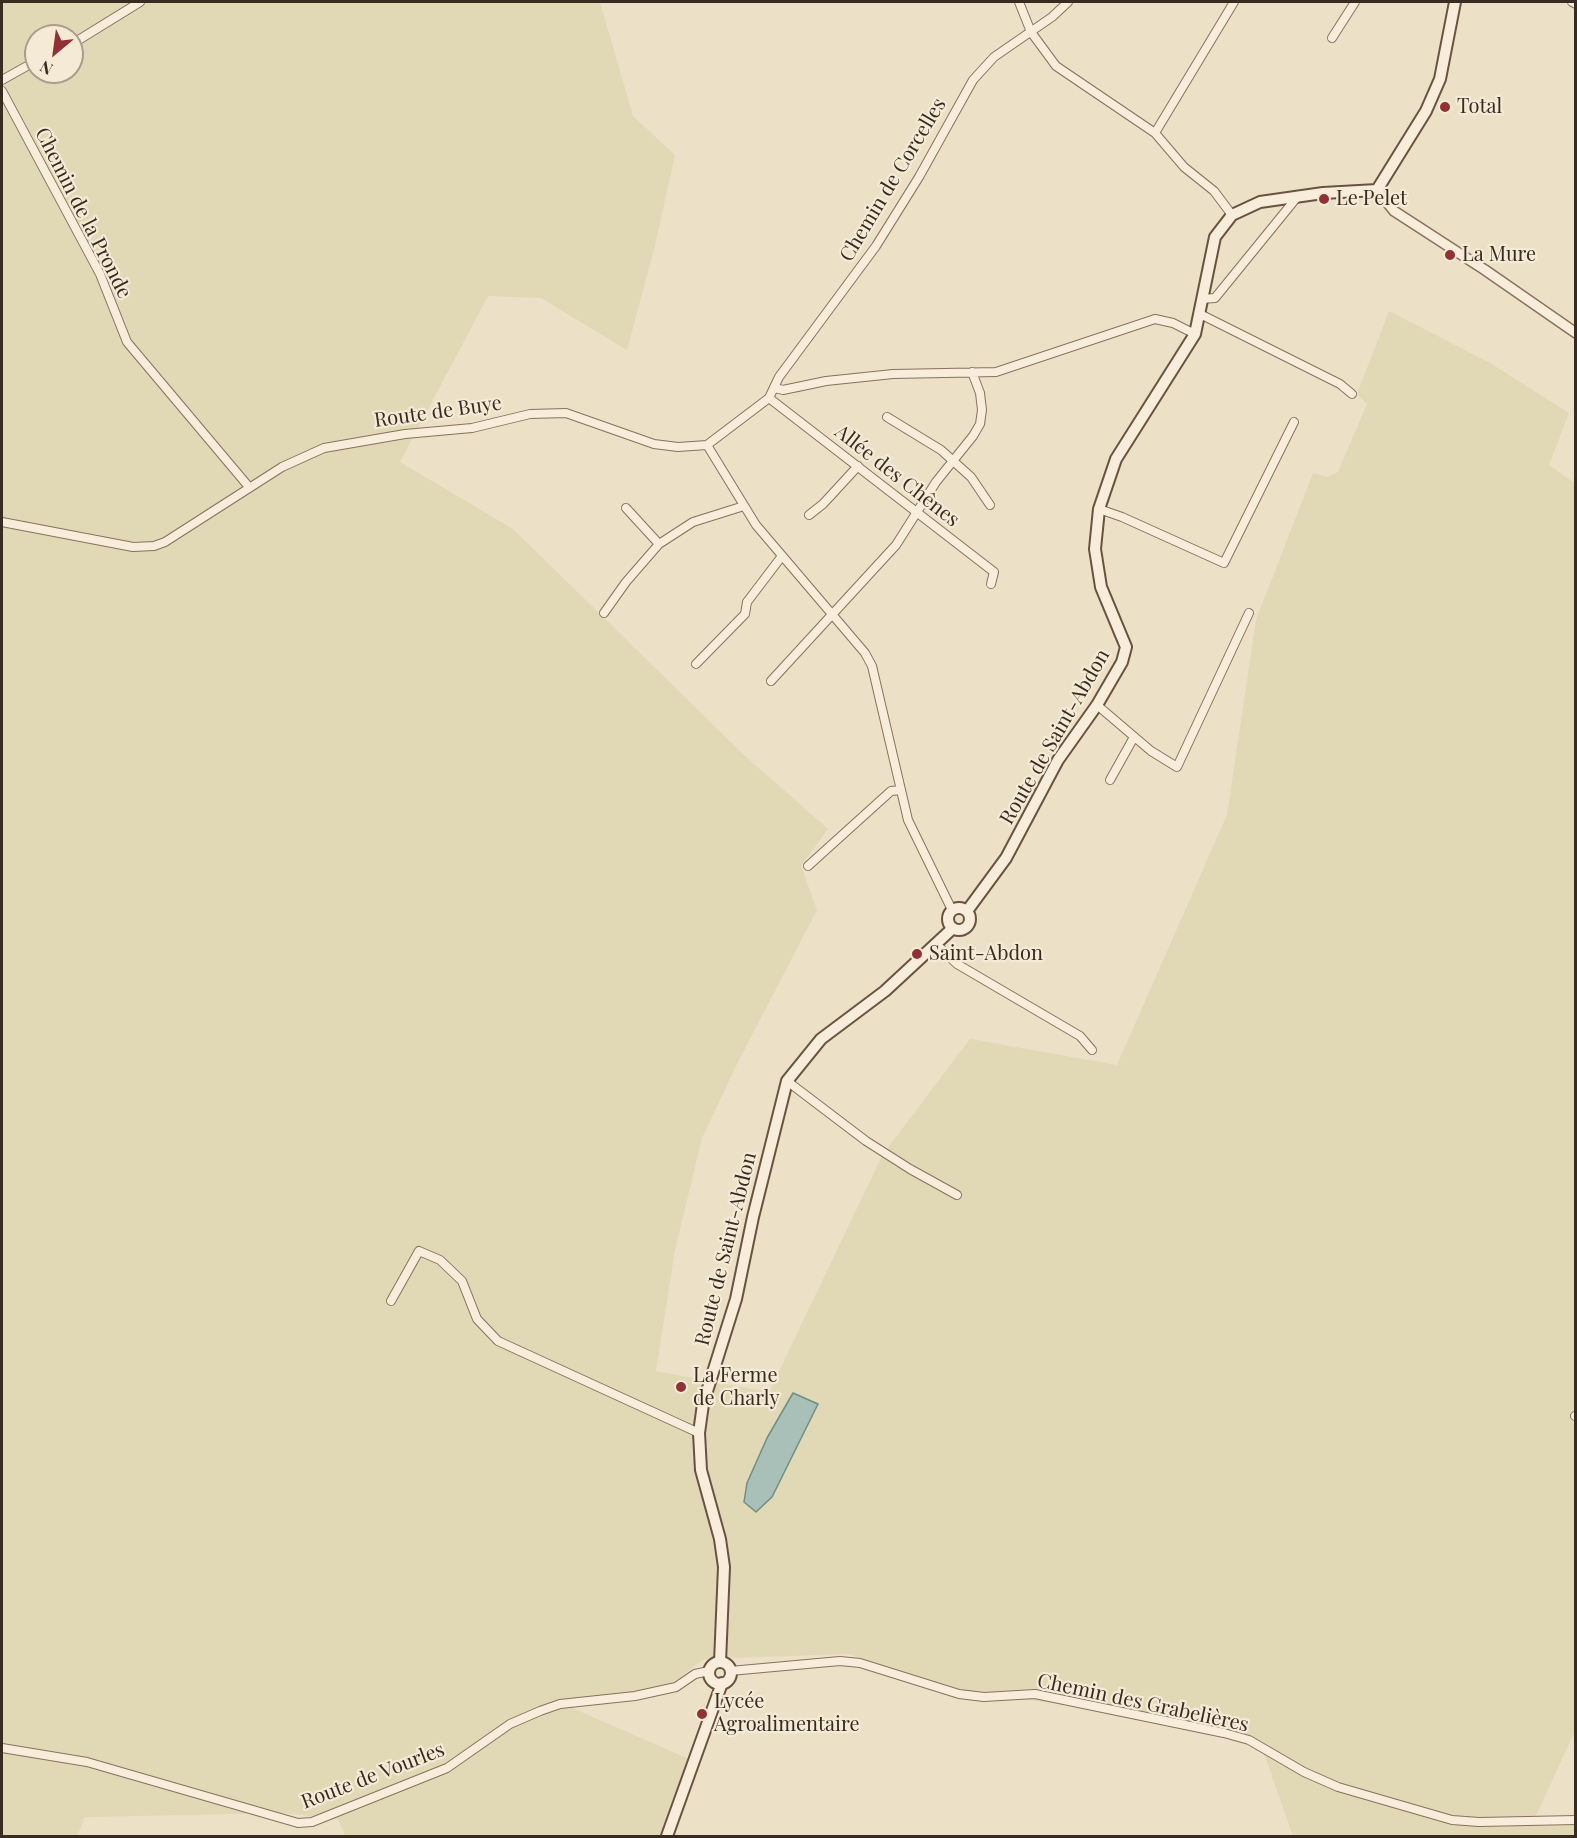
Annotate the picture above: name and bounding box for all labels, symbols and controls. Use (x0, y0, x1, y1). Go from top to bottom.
north arrow (24, 24, 84, 84)
text: N (36, 56, 56, 80)
street label: Chemin de Corcelles (835, 94, 951, 266)
place label: Total (1457, 95, 1502, 119)
marker: Total (1438, 100, 1452, 114)
street label: Chemin de la Pronde (30, 124, 136, 302)
place label: Le Pelet (1336, 187, 1407, 211)
marker: Le Pelet (1317, 192, 1331, 206)
place label: La Mure (1462, 243, 1536, 267)
marker: La Mure (1443, 248, 1457, 262)
street label: Route de Buye (373, 391, 503, 433)
street label: Allée des Chênes (830, 420, 964, 532)
street label: Route de Saint-Abdon (995, 645, 1115, 829)
place label: Saint-Abdon (929, 942, 1043, 966)
marker: Saint-Abdon (910, 947, 924, 961)
street label: Route de Saint-Abdon (690, 1150, 762, 1348)
place label: La Ferme de Charly (693, 1364, 779, 1411)
marker: La Ferme de Charly (674, 1380, 688, 1394)
street label: Chemin des Grabelières (1035, 1669, 1251, 1737)
place label: Lycée Agroalimentaire (714, 1690, 859, 1737)
marker: Lycée Agroalimentaire (695, 1707, 709, 1721)
street label: Route de Vourles (298, 1738, 448, 1814)

